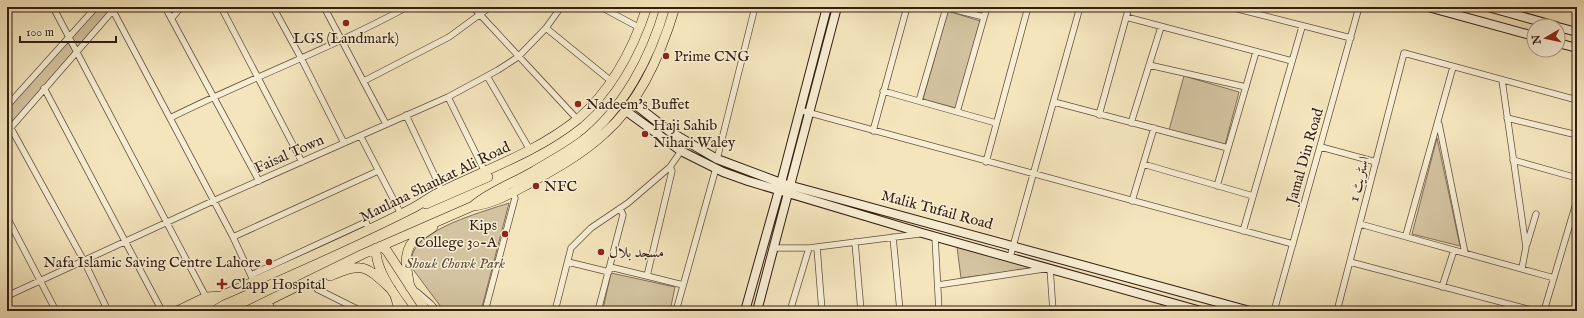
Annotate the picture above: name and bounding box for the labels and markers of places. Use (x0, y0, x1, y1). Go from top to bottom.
marker: LGS (Landmark) (341, 18, 351, 28)
place label: LGS (Landmark) (293, 29, 399, 48)
place label: Prime CNG (674, 47, 749, 66)
marker: Prime CNG (661, 51, 671, 61)
place label: Nadeem's Buffet (586, 95, 690, 114)
marker: Nadeem's Buffet (573, 99, 583, 109)
place label: Haji Sahib Nihari Waley (653, 116, 736, 152)
marker: Haji Sahib Nihari Waley (640, 129, 650, 139)
place label: NFC (544, 177, 578, 196)
marker: NFC (531, 181, 541, 191)
place label: Kips College 30-A (415, 216, 498, 252)
marker: Kips College 30-A (500, 229, 510, 239)
place label: مسجد بلال (609, 243, 664, 262)
marker: مسجد بلال (596, 247, 606, 257)
place label: Nafa Islamic Saving Centre Lahore (43, 253, 261, 272)
marker: Nafa Islamic Saving Centre Lahore (264, 257, 274, 267)
place label: Clapp Hospital (231, 275, 327, 294)
marker: Clapp Hospital (216, 278, 228, 290)

